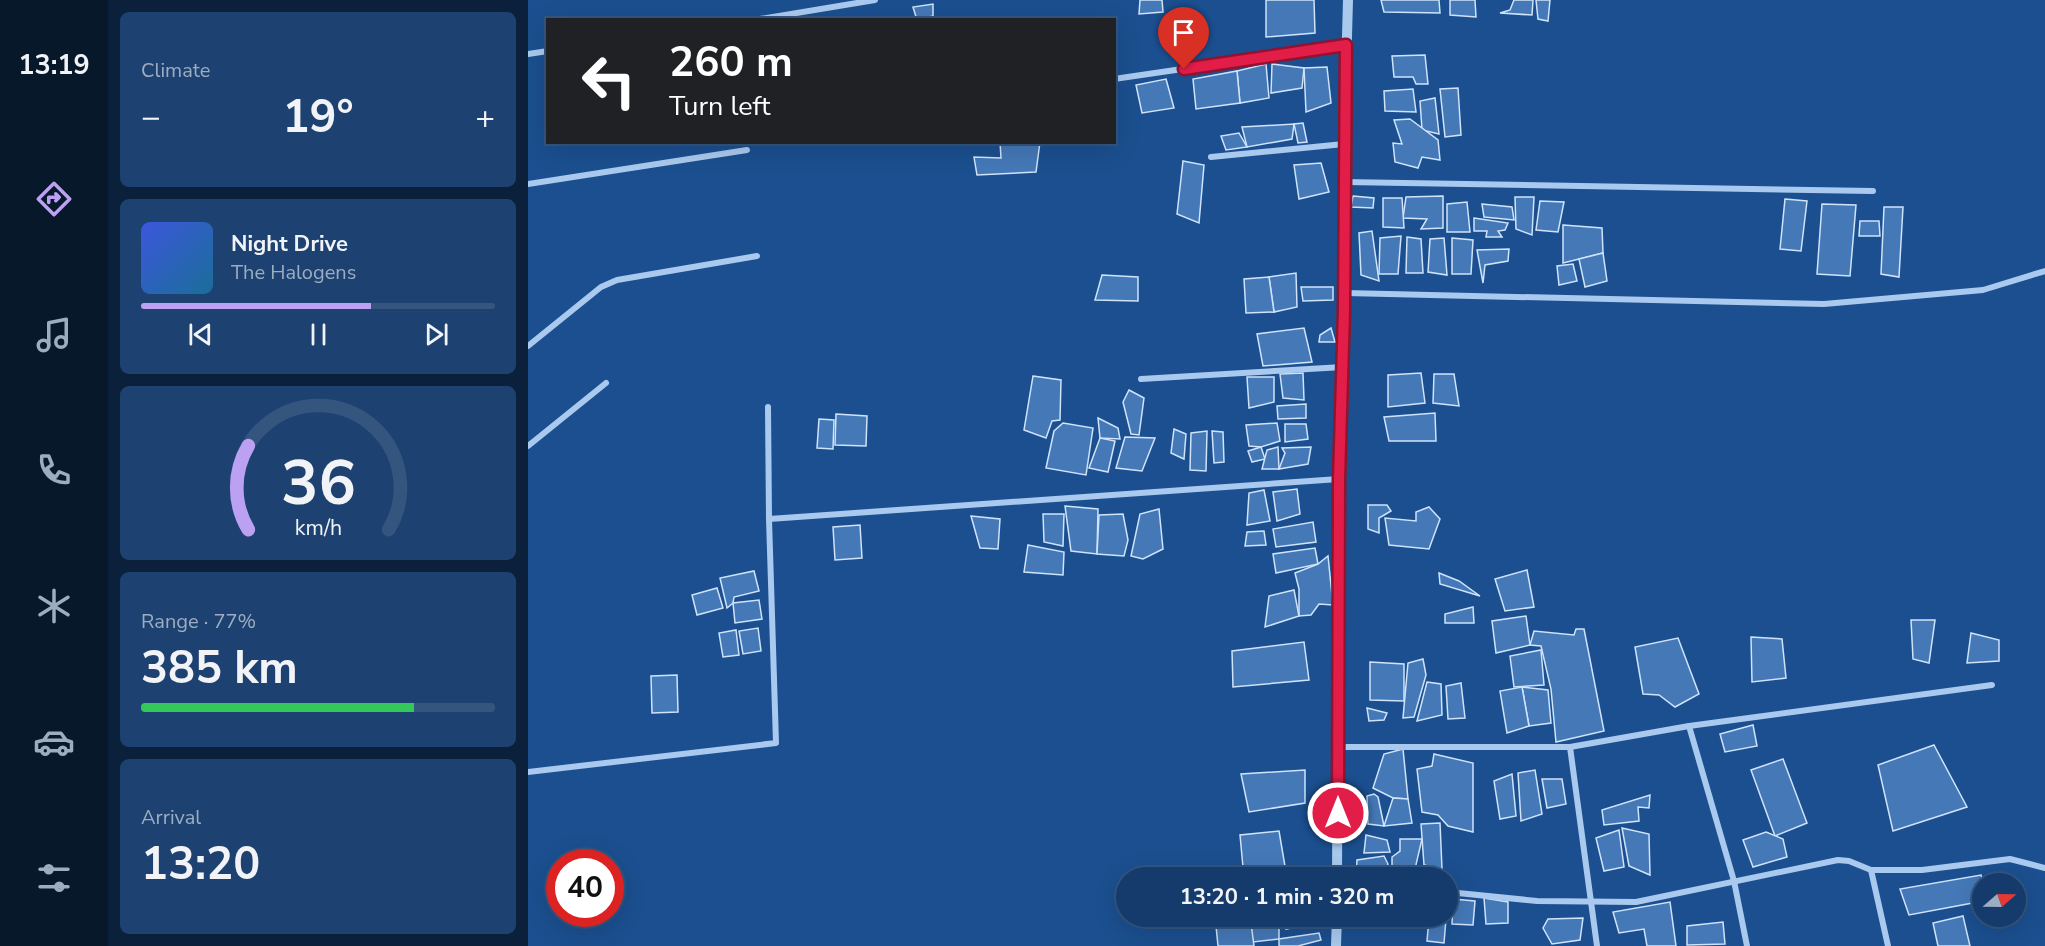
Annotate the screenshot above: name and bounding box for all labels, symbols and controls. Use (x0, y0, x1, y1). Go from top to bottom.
pin (1158, 7, 1209, 69)
icon: arrive (1167, 16, 1200, 49)
text: 260 m (669, 34, 793, 91)
icon: left (570, 42, 648, 120)
text: 13:19 (18, 47, 90, 84)
text: Climate (141, 57, 210, 84)
text: 19° (282, 87, 354, 148)
text: Turn left (669, 88, 770, 125)
text: − (141, 95, 161, 140)
text: + (475, 95, 495, 140)
icon: directions (33, 178, 75, 220)
text: Night Drive (231, 229, 348, 259)
text: The Halogens (231, 259, 356, 286)
icon: music (33, 314, 75, 356)
icon: previous (184, 318, 217, 351)
icon: pause (302, 318, 335, 351)
icon: next (420, 318, 453, 351)
text: 36 (281, 441, 355, 526)
icon: phone (33, 449, 75, 491)
text: km/h (294, 513, 342, 543)
icon: climate (33, 585, 75, 627)
text: Range · 77% (141, 608, 256, 635)
text: 385 km (141, 638, 298, 699)
icon: car (33, 721, 75, 763)
position arrow (1306, 781, 1370, 845)
text: Arrival (141, 804, 201, 831)
text: 13:20 (141, 834, 260, 895)
speed limit sign: 40 (546, 849, 624, 927)
icon: filters (33, 857, 75, 899)
north arrow (1972, 873, 2026, 927)
map controls (1972, 873, 2026, 927)
text: 13:20 · 1 min · 320 m (1180, 882, 1394, 912)

